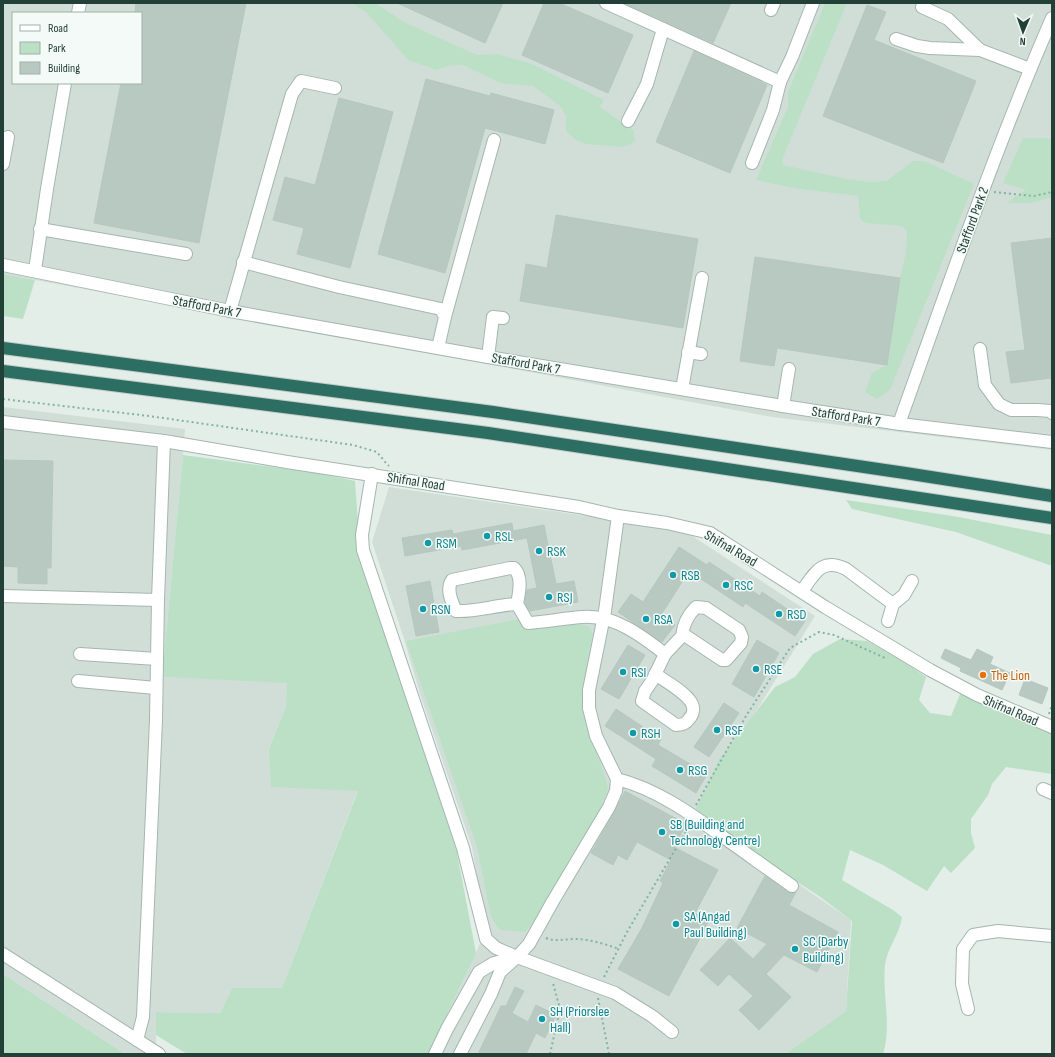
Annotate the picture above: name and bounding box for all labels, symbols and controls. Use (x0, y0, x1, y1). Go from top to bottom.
legend (12, 12, 142, 84)
north arrow (1003, 12, 1043, 52)
text: Road (48, 21, 68, 36)
text: N (1019, 35, 1026, 48)
text: Park (48, 41, 66, 56)
text: Building (48, 61, 80, 76)
street label: Stafford Park 2 (953, 184, 992, 256)
street label: Stafford Park 7 (171, 292, 243, 322)
street label: Stafford Park 7 (490, 349, 562, 378)
street label: Stafford Park 7 (810, 403, 882, 430)
street label: Shifnal Road (386, 469, 446, 494)
street label: Shifnal Road (701, 527, 760, 570)
place label: RSL (495, 528, 513, 545)
marker: RSL (482, 531, 492, 541)
place label: RSM (436, 535, 457, 552)
marker: RSM (423, 538, 433, 548)
place label: RSK (547, 543, 566, 560)
marker: RSK (534, 546, 544, 556)
place label: RSB (681, 567, 700, 584)
marker: RSB (668, 570, 678, 580)
place label: RSC (734, 577, 753, 594)
marker: RSC (721, 580, 731, 590)
place label: RSJ (557, 589, 573, 606)
marker: RSJ (544, 592, 554, 602)
place label: RSN (431, 601, 451, 618)
marker: RSN (418, 604, 428, 614)
place label: RSD (787, 606, 806, 623)
marker: RSD (774, 609, 784, 619)
place label: RSA (654, 611, 673, 628)
marker: RSA (641, 614, 651, 624)
place label: RSE (764, 661, 782, 678)
place label: RSI (631, 664, 646, 681)
marker: RSE (751, 664, 761, 674)
marker: RSI (618, 667, 628, 677)
place label: The Lion (991, 667, 1030, 684)
marker: The Lion (978, 670, 988, 680)
street label: Shifnal Road (981, 691, 1041, 730)
place label: RSF (725, 722, 743, 739)
place label: RSH (641, 725, 661, 742)
marker: RSF (712, 725, 722, 735)
marker: RSH (628, 728, 638, 738)
place label: RSG (688, 762, 707, 779)
marker: RSG (675, 765, 685, 775)
place label: SB (Building and Technology Centre) (670, 816, 760, 849)
marker: SB (Building and Technology Centre) (657, 827, 667, 837)
place label: SA (Angad Paul Building) (684, 908, 747, 941)
marker: SA (Angad Paul Building) (671, 919, 681, 929)
place label: SC (Darby Building) (803, 933, 849, 966)
marker: SC (Darby Building) (790, 944, 800, 954)
place label: SH (Priorslee Hall) (550, 1003, 609, 1036)
marker: SH (Priorslee Hall) (537, 1014, 547, 1024)

